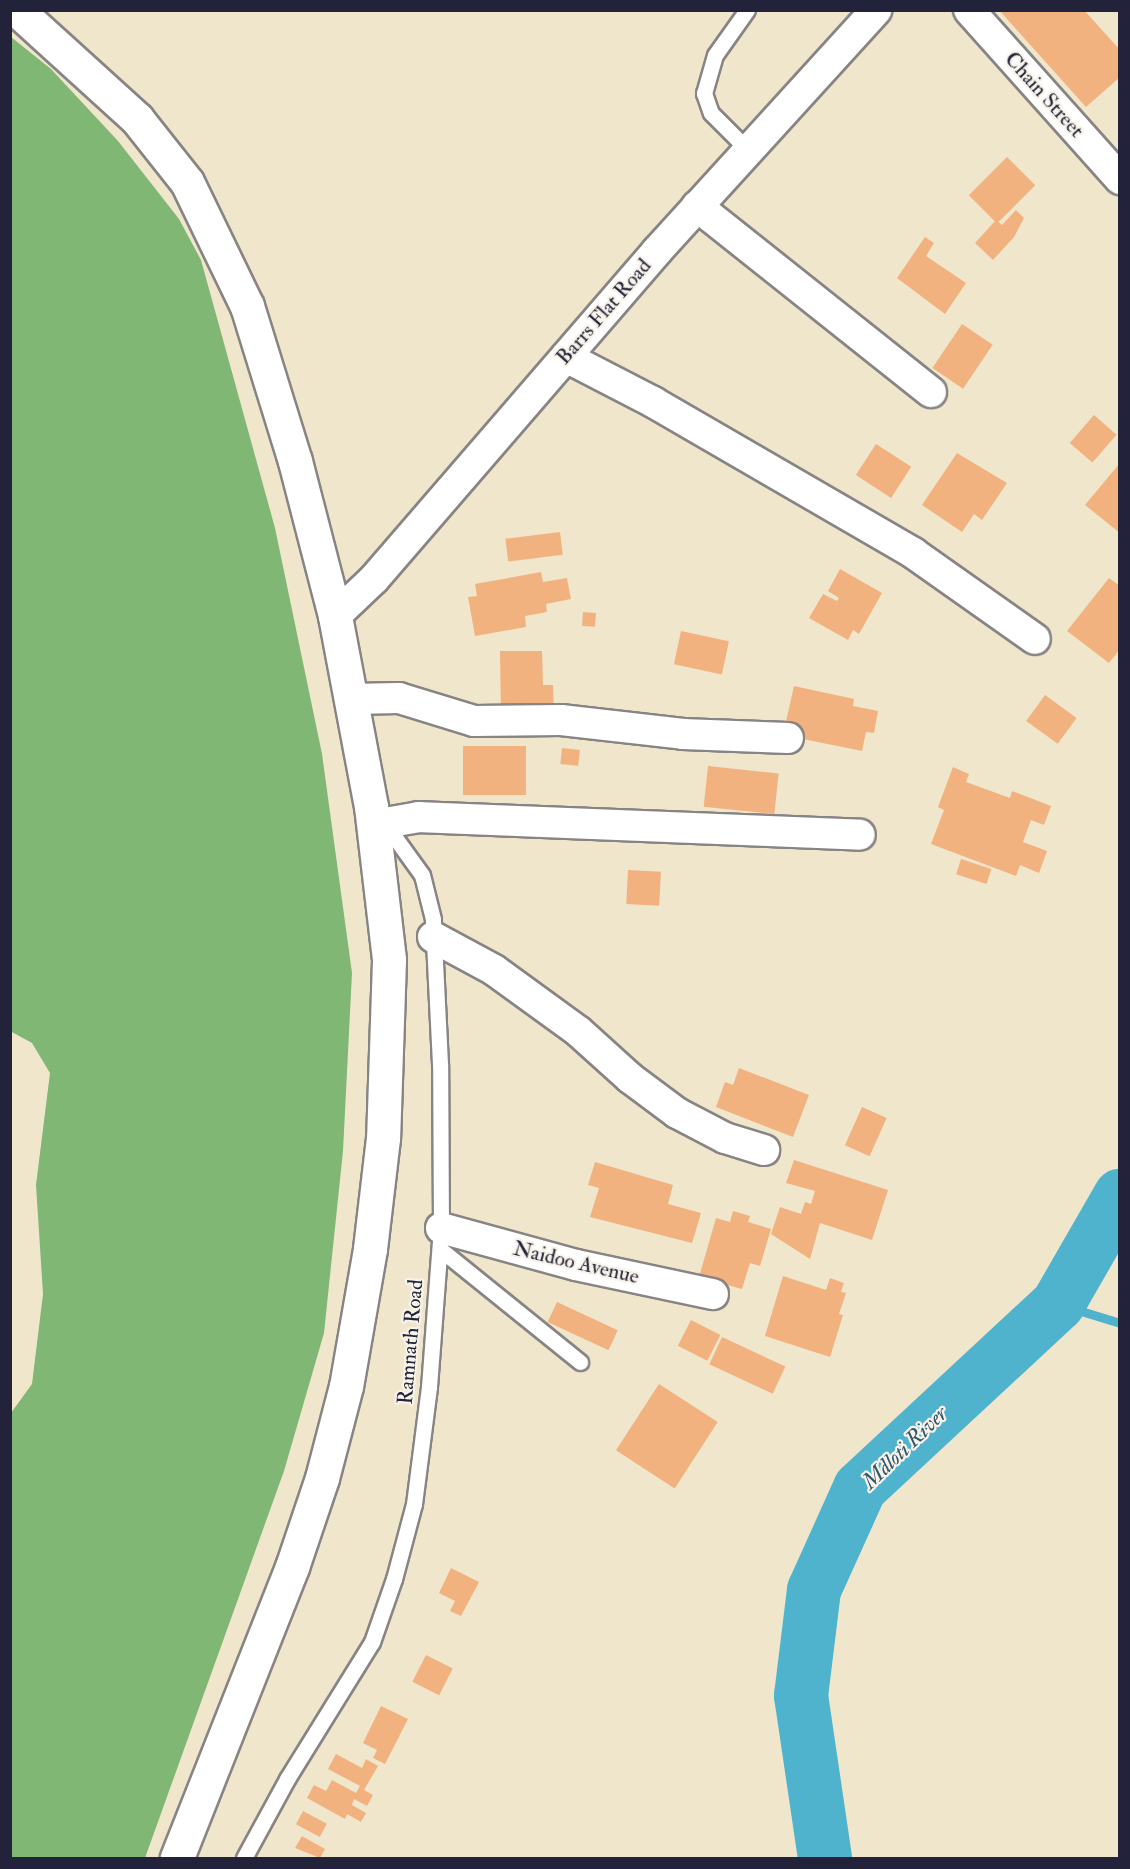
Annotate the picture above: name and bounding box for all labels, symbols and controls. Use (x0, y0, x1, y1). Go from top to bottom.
street label: Chain Street (999, 47, 1089, 143)
street label: Barrs Flat Road (551, 254, 657, 370)
street label: Naidoo Avenue (511, 1236, 641, 1290)
street label: Ramnath Road (393, 1278, 429, 1406)
water label: Mdloti River (857, 1401, 953, 1495)

